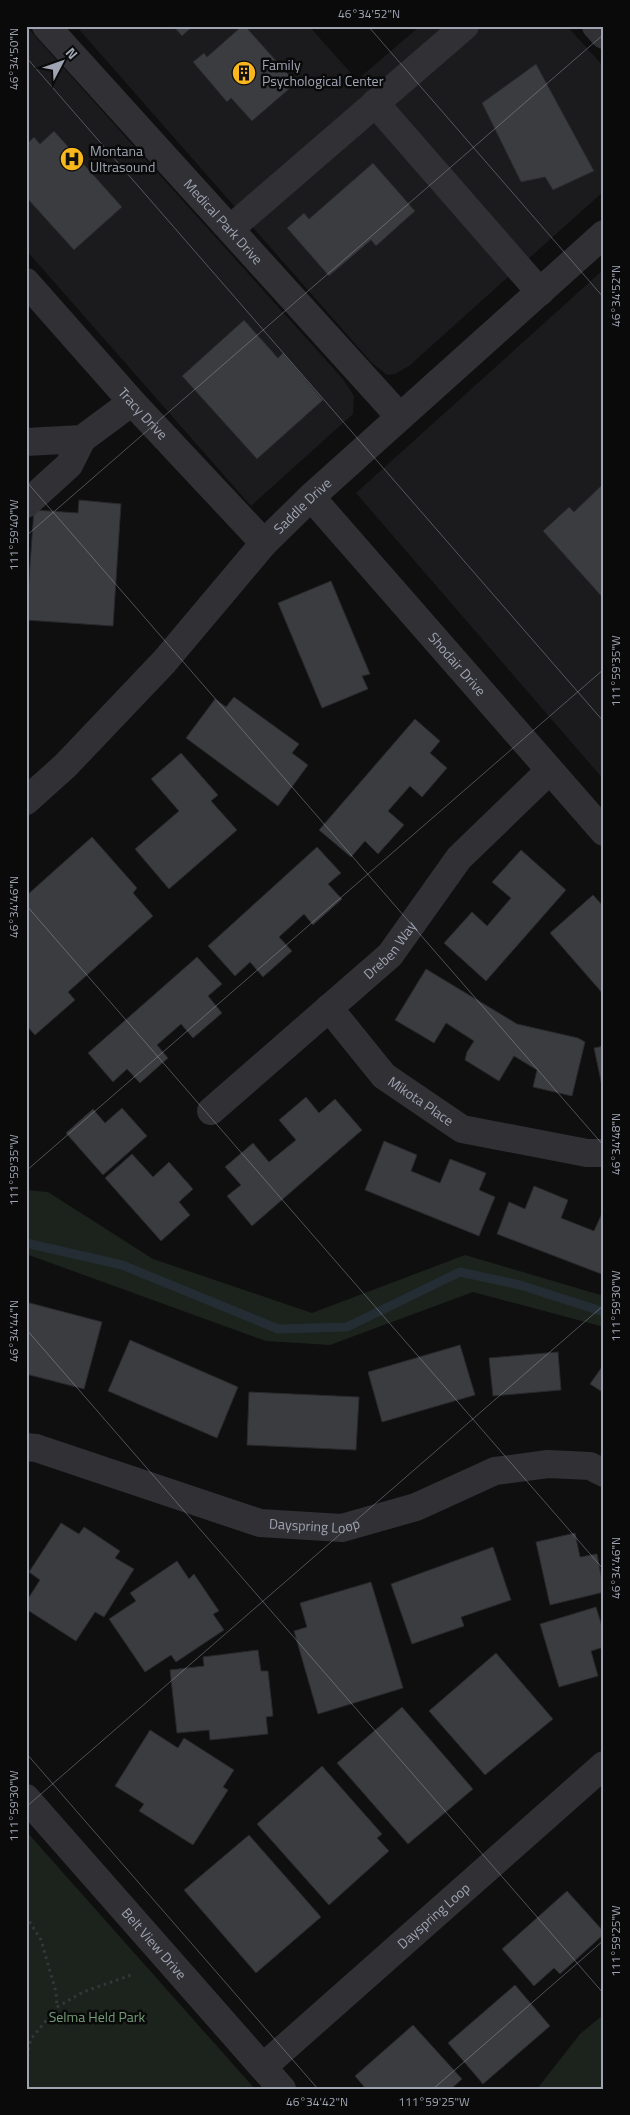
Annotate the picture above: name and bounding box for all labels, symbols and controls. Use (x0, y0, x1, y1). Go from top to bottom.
text: 46°34'52"N (338, 4, 400, 23)
text: 46°34'50"N (4, 28, 23, 90)
north arrow (38, 38, 88, 88)
text: N (61, 43, 83, 64)
place label: Family Psychological Center (262, 54, 384, 91)
building icon: Family Psychological Center (231, 60, 257, 86)
place label: Montana Ultrasound (90, 140, 155, 177)
hospital icon: Montana Ultrasound (59, 146, 85, 172)
street label: Medical Park Drive (179, 174, 268, 269)
text: 46°34'52"N (606, 265, 625, 327)
street label: Tracy Drive (114, 382, 173, 444)
street label: Saddle Drive (268, 472, 336, 538)
text: 111°59'40"W (4, 499, 23, 571)
street label: Shodair Drive (424, 627, 491, 700)
text: 111°59'35"W (606, 635, 625, 707)
text: 46°34'46"N (4, 876, 23, 938)
street label: Dreben Way (358, 916, 421, 984)
street label: Mikota Place (384, 1071, 458, 1130)
text: 46°34'48"N (606, 1113, 625, 1175)
text: 111°59'35"W (4, 1134, 23, 1206)
text: 111°59'30"W (606, 1270, 625, 1342)
text: 46°34'44"N (4, 1300, 23, 1362)
street label: Dayspring Loop (269, 1512, 362, 1538)
text: 46°34'46"N (606, 1537, 625, 1599)
text: 111°59'30"W (4, 1770, 23, 1842)
street label: Dayspring Loop (392, 1877, 474, 1954)
street label: Belt View Drive (117, 1903, 192, 1984)
text: 111°59'25"W (606, 1905, 625, 1977)
park label: Selma Held Park (49, 2006, 146, 2027)
text: 46°34'42"N (286, 2092, 348, 2111)
text: 111°59'25"W (398, 2092, 470, 2111)

